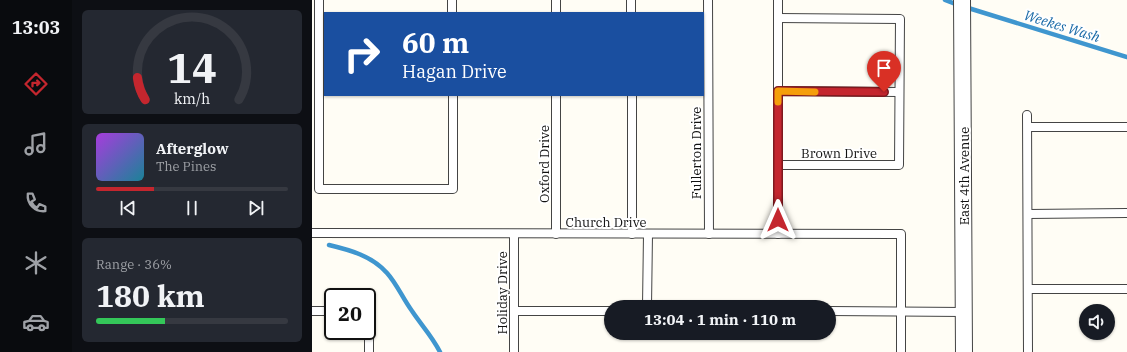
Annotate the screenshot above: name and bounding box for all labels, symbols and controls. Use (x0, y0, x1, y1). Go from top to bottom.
water label: Weekes Wash (1022, 6, 1103, 46)
text: 13:03 (12, 16, 60, 39)
text: 60 m (402, 24, 469, 61)
icon: right (336, 28, 388, 80)
text: 14 (167, 40, 217, 94)
pin (867, 51, 901, 92)
icon: arrive (873, 57, 895, 79)
text: Hagan Drive (402, 60, 507, 83)
icon: directions (22, 70, 50, 98)
text: km/h (174, 89, 210, 108)
street label: Fullerton Drive (688, 107, 705, 199)
street label: Oxford Drive (536, 125, 553, 203)
street label: East 4th Avenue (956, 127, 973, 225)
icon: music (22, 130, 50, 158)
text: Afterglow (156, 139, 229, 158)
street label: Brown Drive (801, 145, 877, 162)
text: The Pines (156, 158, 216, 175)
icon: phone (22, 189, 50, 217)
icon: previous (117, 197, 139, 219)
icon: pause (181, 197, 203, 219)
icon: next (245, 197, 267, 219)
position arrow (757, 199, 799, 241)
street label: Church Drive (565, 214, 647, 231)
icon: climate (22, 249, 50, 277)
street label: Holiday Drive (494, 251, 511, 335)
text: Range · 36% (96, 256, 172, 273)
text: 180 km (96, 276, 205, 315)
speed limit sign: 20 (324, 288, 376, 340)
map controls (1079, 304, 1115, 340)
button: sound (1079, 304, 1115, 340)
icon: car (22, 308, 50, 336)
text: 13:04 · 1 min · 110 m (644, 310, 796, 329)

